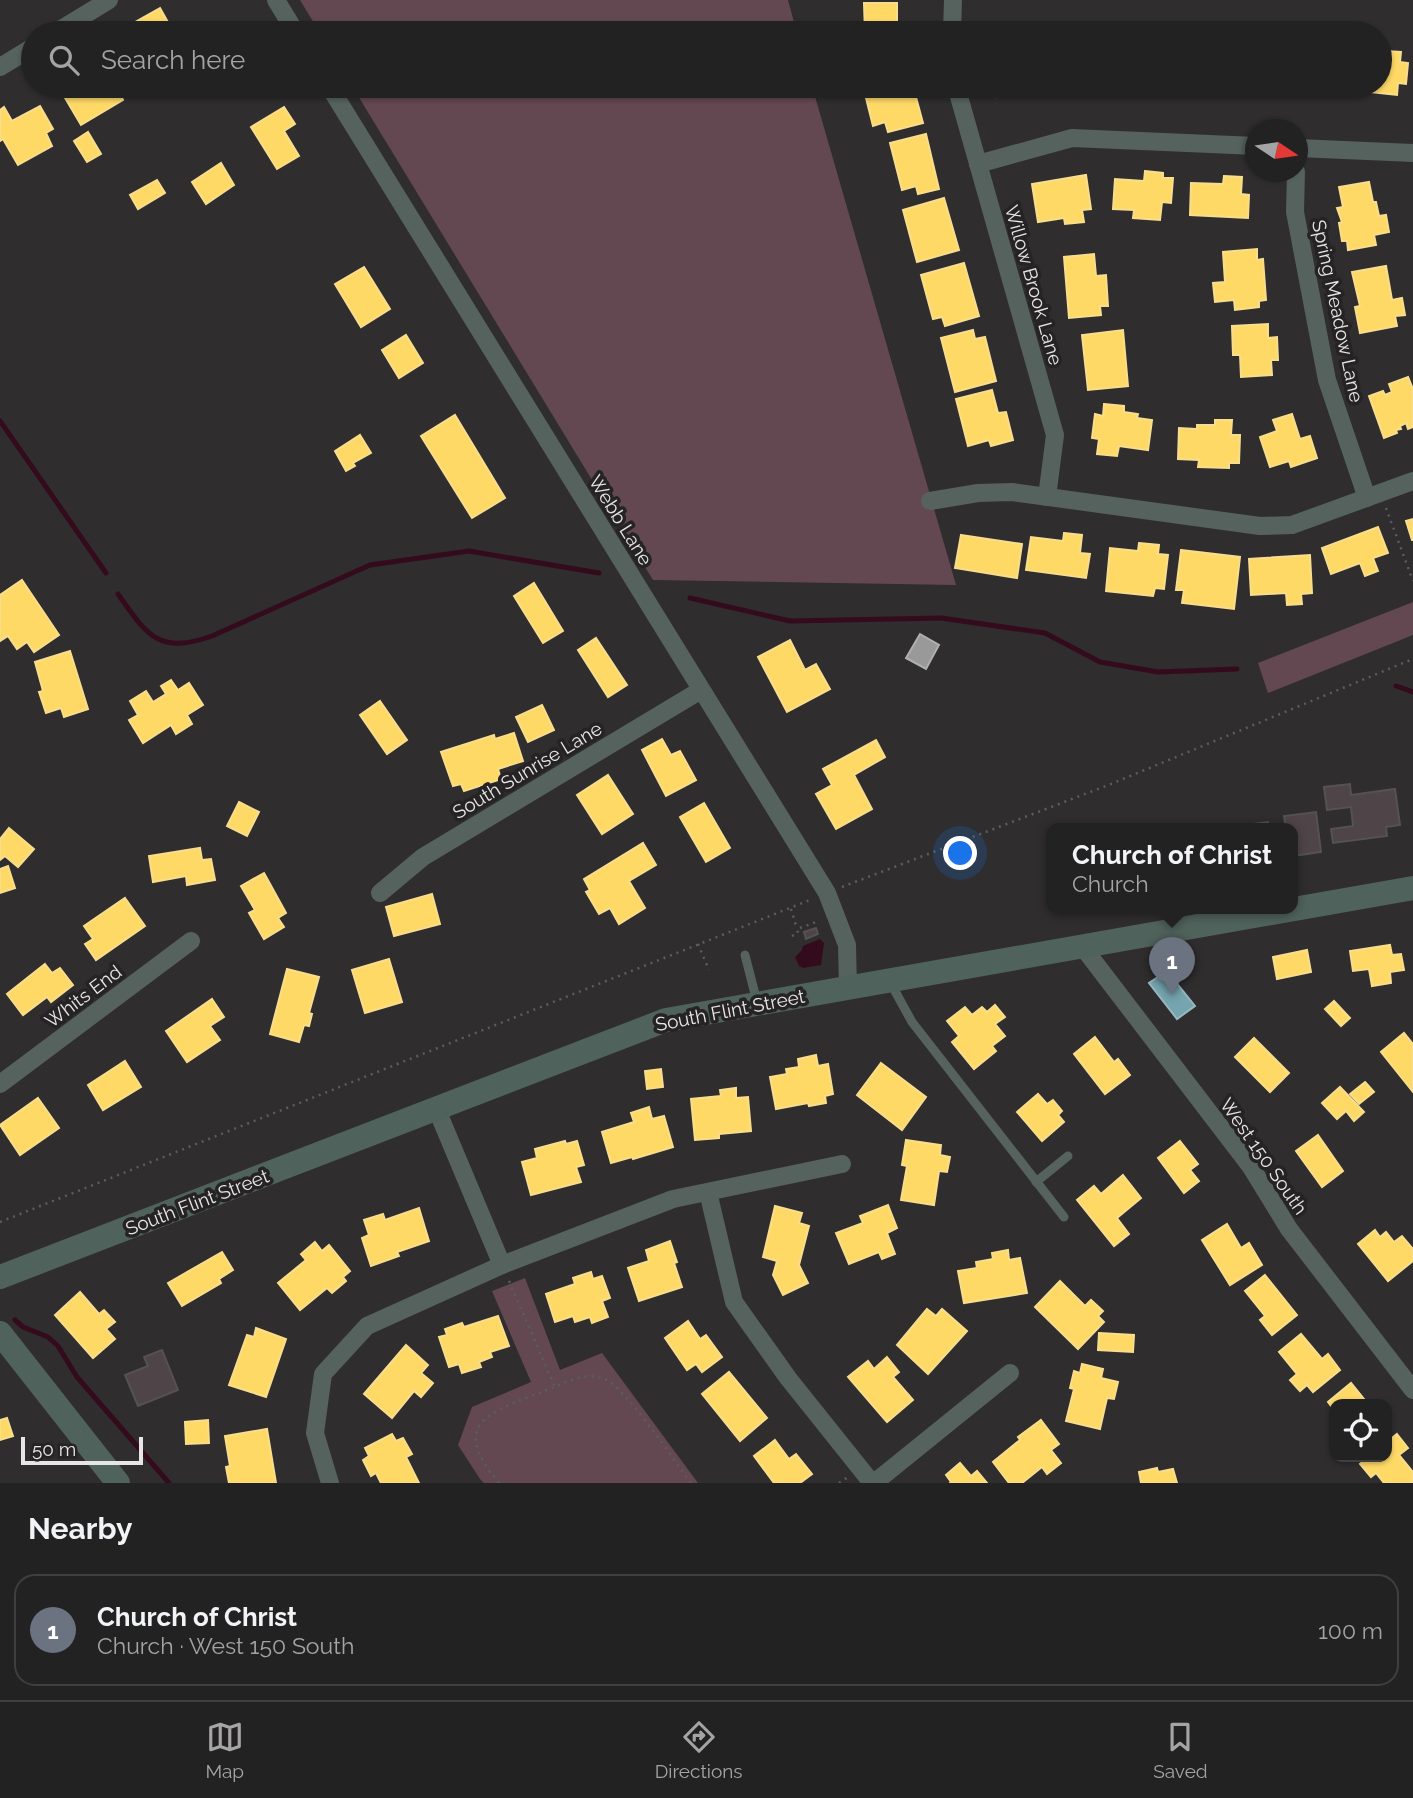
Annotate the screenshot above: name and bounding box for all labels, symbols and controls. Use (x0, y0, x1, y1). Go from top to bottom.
search box (21, 21, 1392, 98)
icon: search (45, 41, 83, 79)
text: Search here (101, 45, 245, 75)
north arrow (1245, 119, 1308, 182)
street label: Willow Brook Lane (1001, 203, 1067, 367)
street label: Spring Meadow Lane (1308, 218, 1368, 404)
street label: Webb Lane (585, 471, 657, 569)
street label: South Sunrise Lane (448, 717, 606, 823)
popup (1046, 823, 1298, 914)
your location (943, 836, 977, 870)
text: Church of Christ (1072, 840, 1272, 870)
text: Church (1072, 870, 1149, 897)
pin: 1 (1149, 937, 1195, 995)
street label: Whits End (40, 960, 126, 1032)
street label: South Flint Street (653, 985, 807, 1035)
street label: West 150 South (1216, 1094, 1312, 1218)
street label: South Flint Street (122, 1164, 272, 1239)
map controls (1329, 1399, 1392, 1462)
button: locate (1329, 1399, 1392, 1462)
scale bar (21, 1434, 144, 1466)
text: 50 m (32, 1438, 76, 1460)
text: Nearby (28, 1511, 132, 1546)
text: Church of Christ (97, 1602, 297, 1632)
text: 1 (47, 1617, 59, 1644)
text: 100 m (1318, 1617, 1383, 1644)
text: Church · West 150 South (97, 1632, 354, 1659)
tab: Map (205, 1718, 244, 1782)
tab: Directions (655, 1718, 743, 1782)
tab: Saved (1153, 1718, 1208, 1782)

